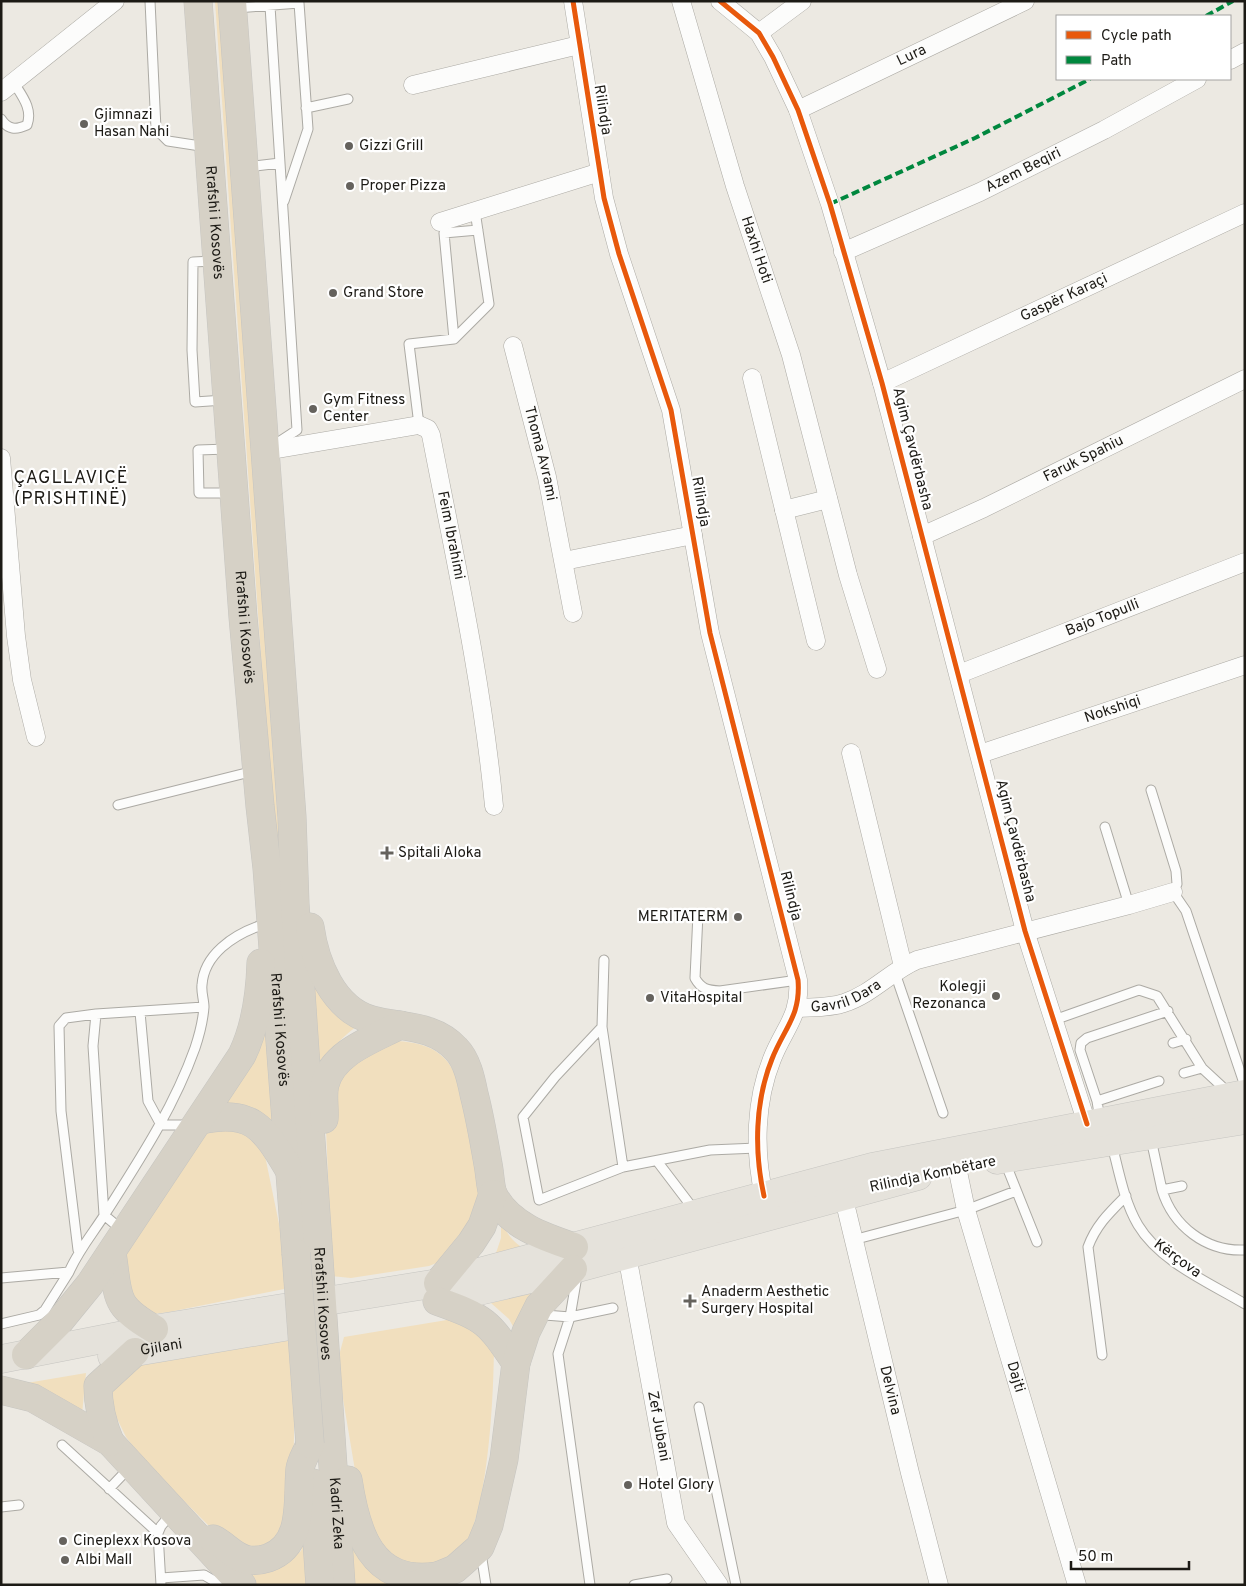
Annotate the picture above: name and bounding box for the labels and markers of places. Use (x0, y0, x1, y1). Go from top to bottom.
place label: Gjimnazi Hasan Nahi (94, 106, 169, 142)
marker: Gjimnazi Hasan Nahi (78, 118, 90, 130)
place label: Gizzi Grill (359, 137, 423, 156)
marker: Gizzi Grill (343, 140, 355, 152)
place label: Proper Pizza (360, 177, 446, 196)
marker: Proper Pizza (344, 180, 356, 192)
place label: Grand Store (343, 284, 424, 303)
marker: Grand Store (327, 287, 339, 299)
place label: Gym Fitness Center (323, 391, 405, 427)
marker: Gym Fitness Center (307, 403, 319, 415)
place label: Spitali Aloka (398, 844, 481, 863)
marker: Spitali Aloka (380, 846, 394, 860)
place label: MERITATERM (638, 908, 728, 927)
marker: MERITATERM (732, 911, 744, 923)
place label: Kolegji Rezonanca (912, 978, 986, 1014)
place label: VitaHospital (660, 989, 742, 1008)
marker: Kolegji Rezonanca (990, 990, 1002, 1002)
marker: VitaHospital (644, 992, 656, 1004)
place label: Anaderm Aesthetic Surgery Hospital (701, 1283, 829, 1319)
marker: Anaderm Aesthetic Surgery Hospital (683, 1294, 697, 1308)
place label: Hotel Glory (638, 1476, 714, 1495)
marker: Hotel Glory (622, 1479, 634, 1491)
place label: Cineplexx Kosova (73, 1532, 191, 1551)
marker: Cineplexx Kosova (57, 1535, 69, 1547)
place label: Albi Mall (75, 1551, 132, 1570)
marker: Albi Mall (59, 1554, 71, 1566)

